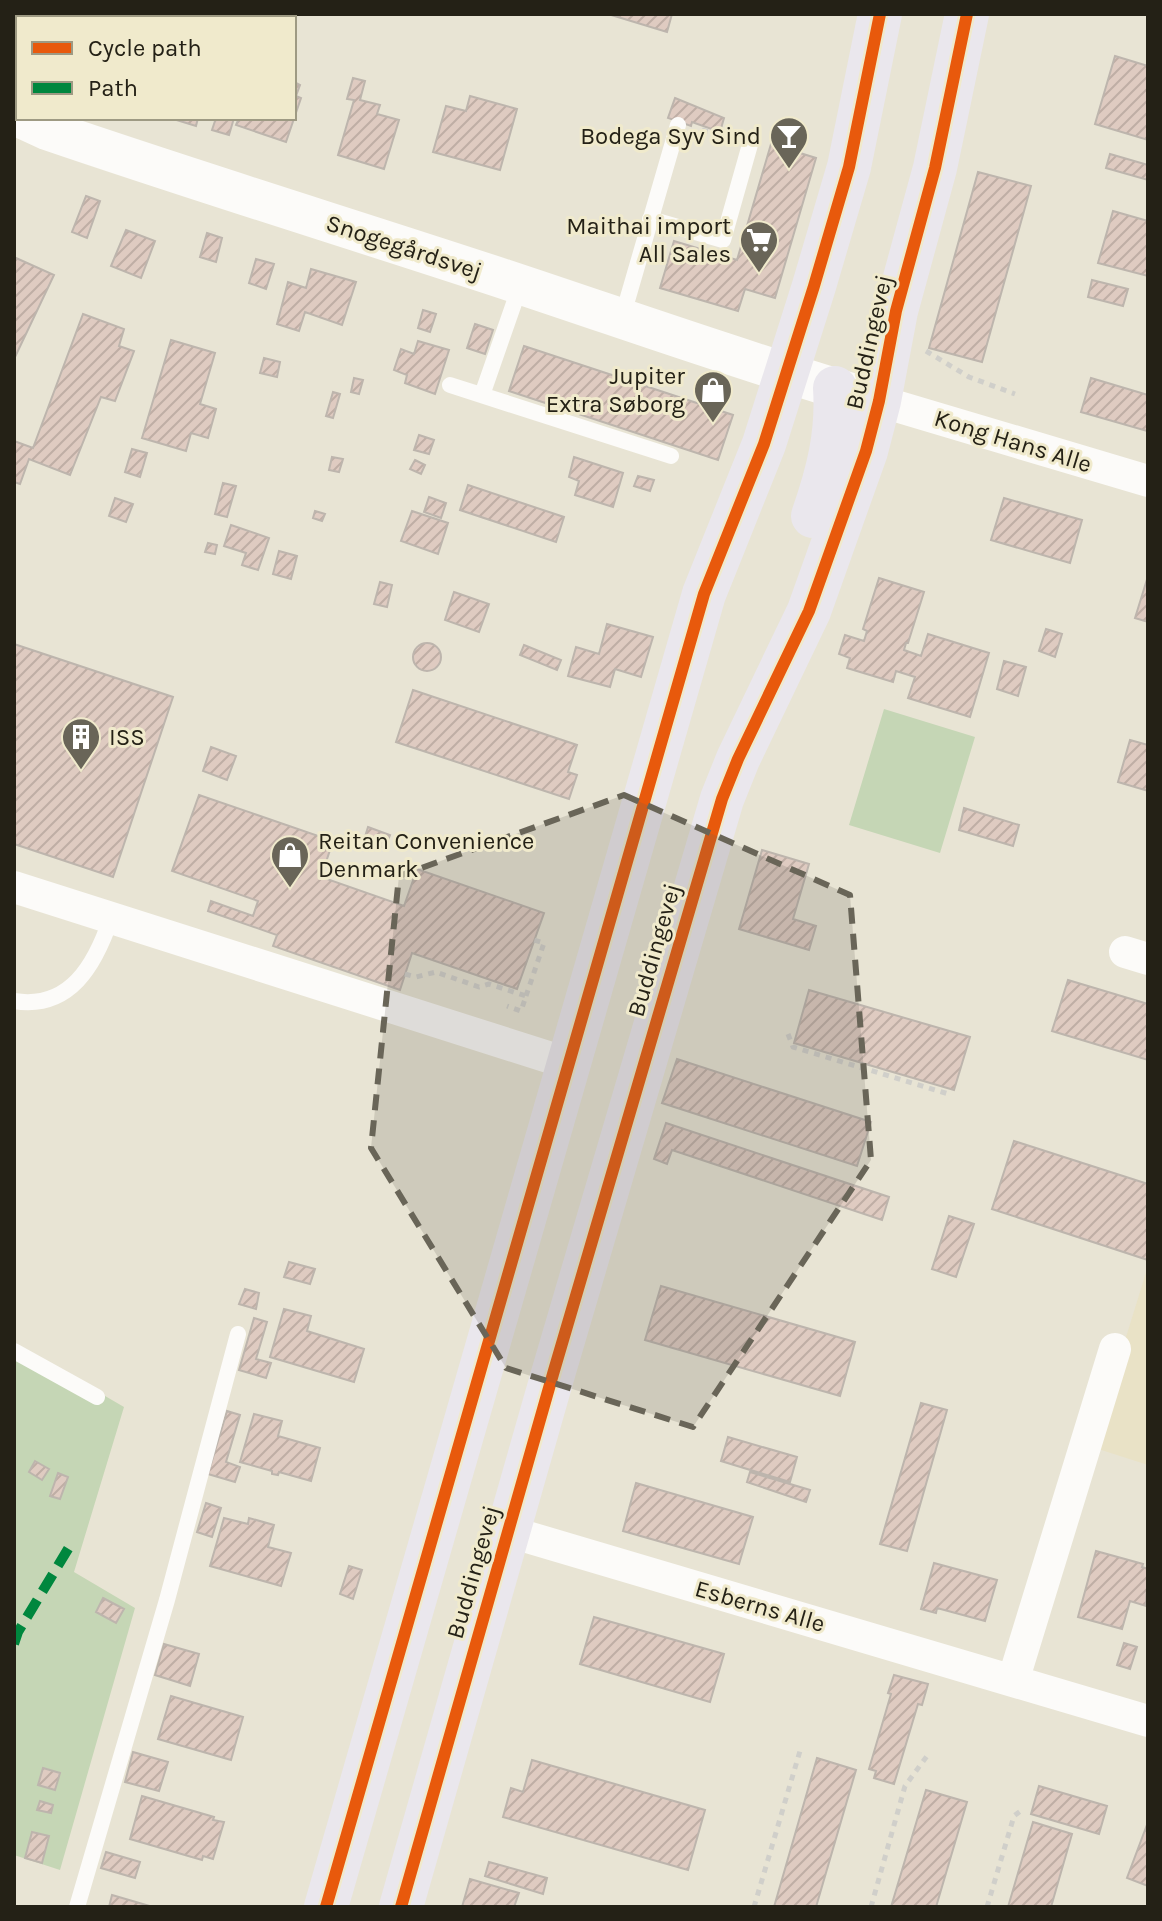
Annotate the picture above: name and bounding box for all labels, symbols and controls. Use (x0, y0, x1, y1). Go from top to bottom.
legend (16, 16, 296, 120)
text: Cycle path (88, 34, 202, 62)
text: Path (88, 74, 138, 102)
bar icon: Bodega Syv Sind (768, 115, 810, 170)
place label: Bodega Syv Sind (580, 122, 761, 150)
street label: Snogegårdsvej (323, 209, 485, 285)
place label: Maithai import All Sales (566, 212, 731, 268)
supermarket icon: Maithai import All Sales (738, 219, 780, 274)
street label: Buddingevej (840, 272, 898, 412)
place label: Jupiter Extra Søborg (546, 362, 685, 418)
shop icon: Jupiter Extra Søborg (692, 369, 734, 424)
street label: Kong Hans Alle (931, 404, 1095, 478)
building icon: ISS (60, 716, 102, 771)
place label: ISS (109, 723, 145, 751)
place label: Reitan Convenience Denmark (318, 827, 534, 883)
shop icon: Reitan Convenience Denmark (269, 834, 311, 889)
street label: Buddingevej (622, 880, 686, 1020)
street label: Buddingevej (441, 1502, 505, 1642)
street label: Esberns Alle (692, 1574, 828, 1638)

